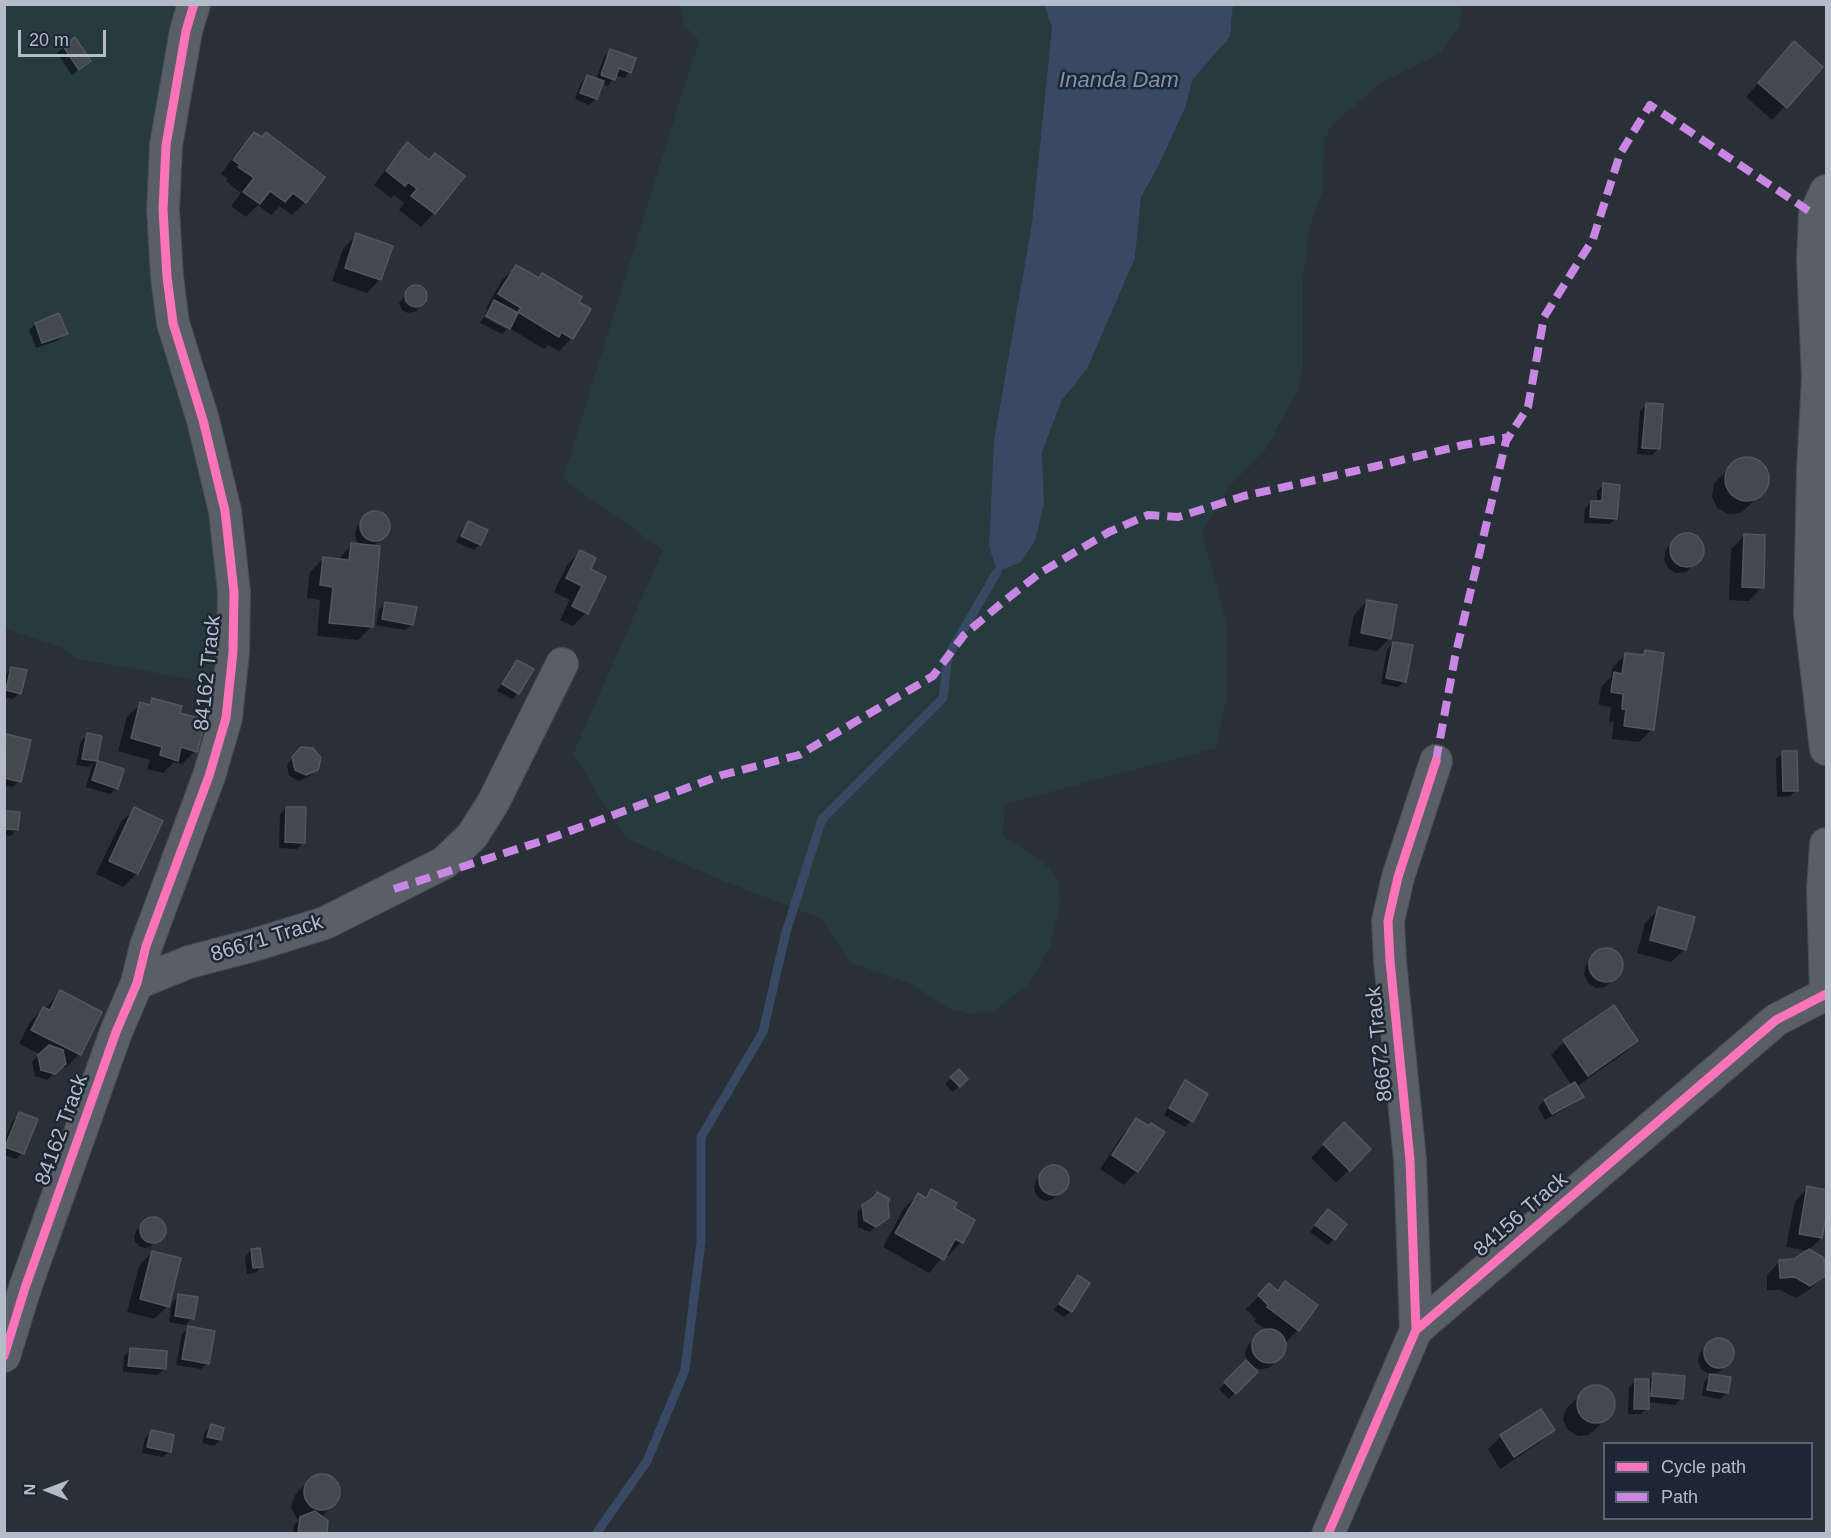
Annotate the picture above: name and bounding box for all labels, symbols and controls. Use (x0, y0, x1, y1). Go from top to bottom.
scale bar (21, 18, 110, 56)
text: 20 m (29, 30, 69, 50)
water label: Inanda Dam (1059, 68, 1179, 94)
street label: 84162 Track (189, 614, 227, 732)
street label: 86671 Track (208, 910, 326, 968)
street label: 86672 Track (1361, 985, 1399, 1103)
street label: 84162 Track (30, 1071, 94, 1189)
street label: 84156 Track (1469, 1167, 1573, 1263)
legend (1603, 1442, 1813, 1520)
text: Cycle path (1661, 1457, 1746, 1477)
north arrow (18, 1460, 78, 1520)
text: N (21, 1484, 38, 1496)
text: Path (1661, 1487, 1698, 1507)

